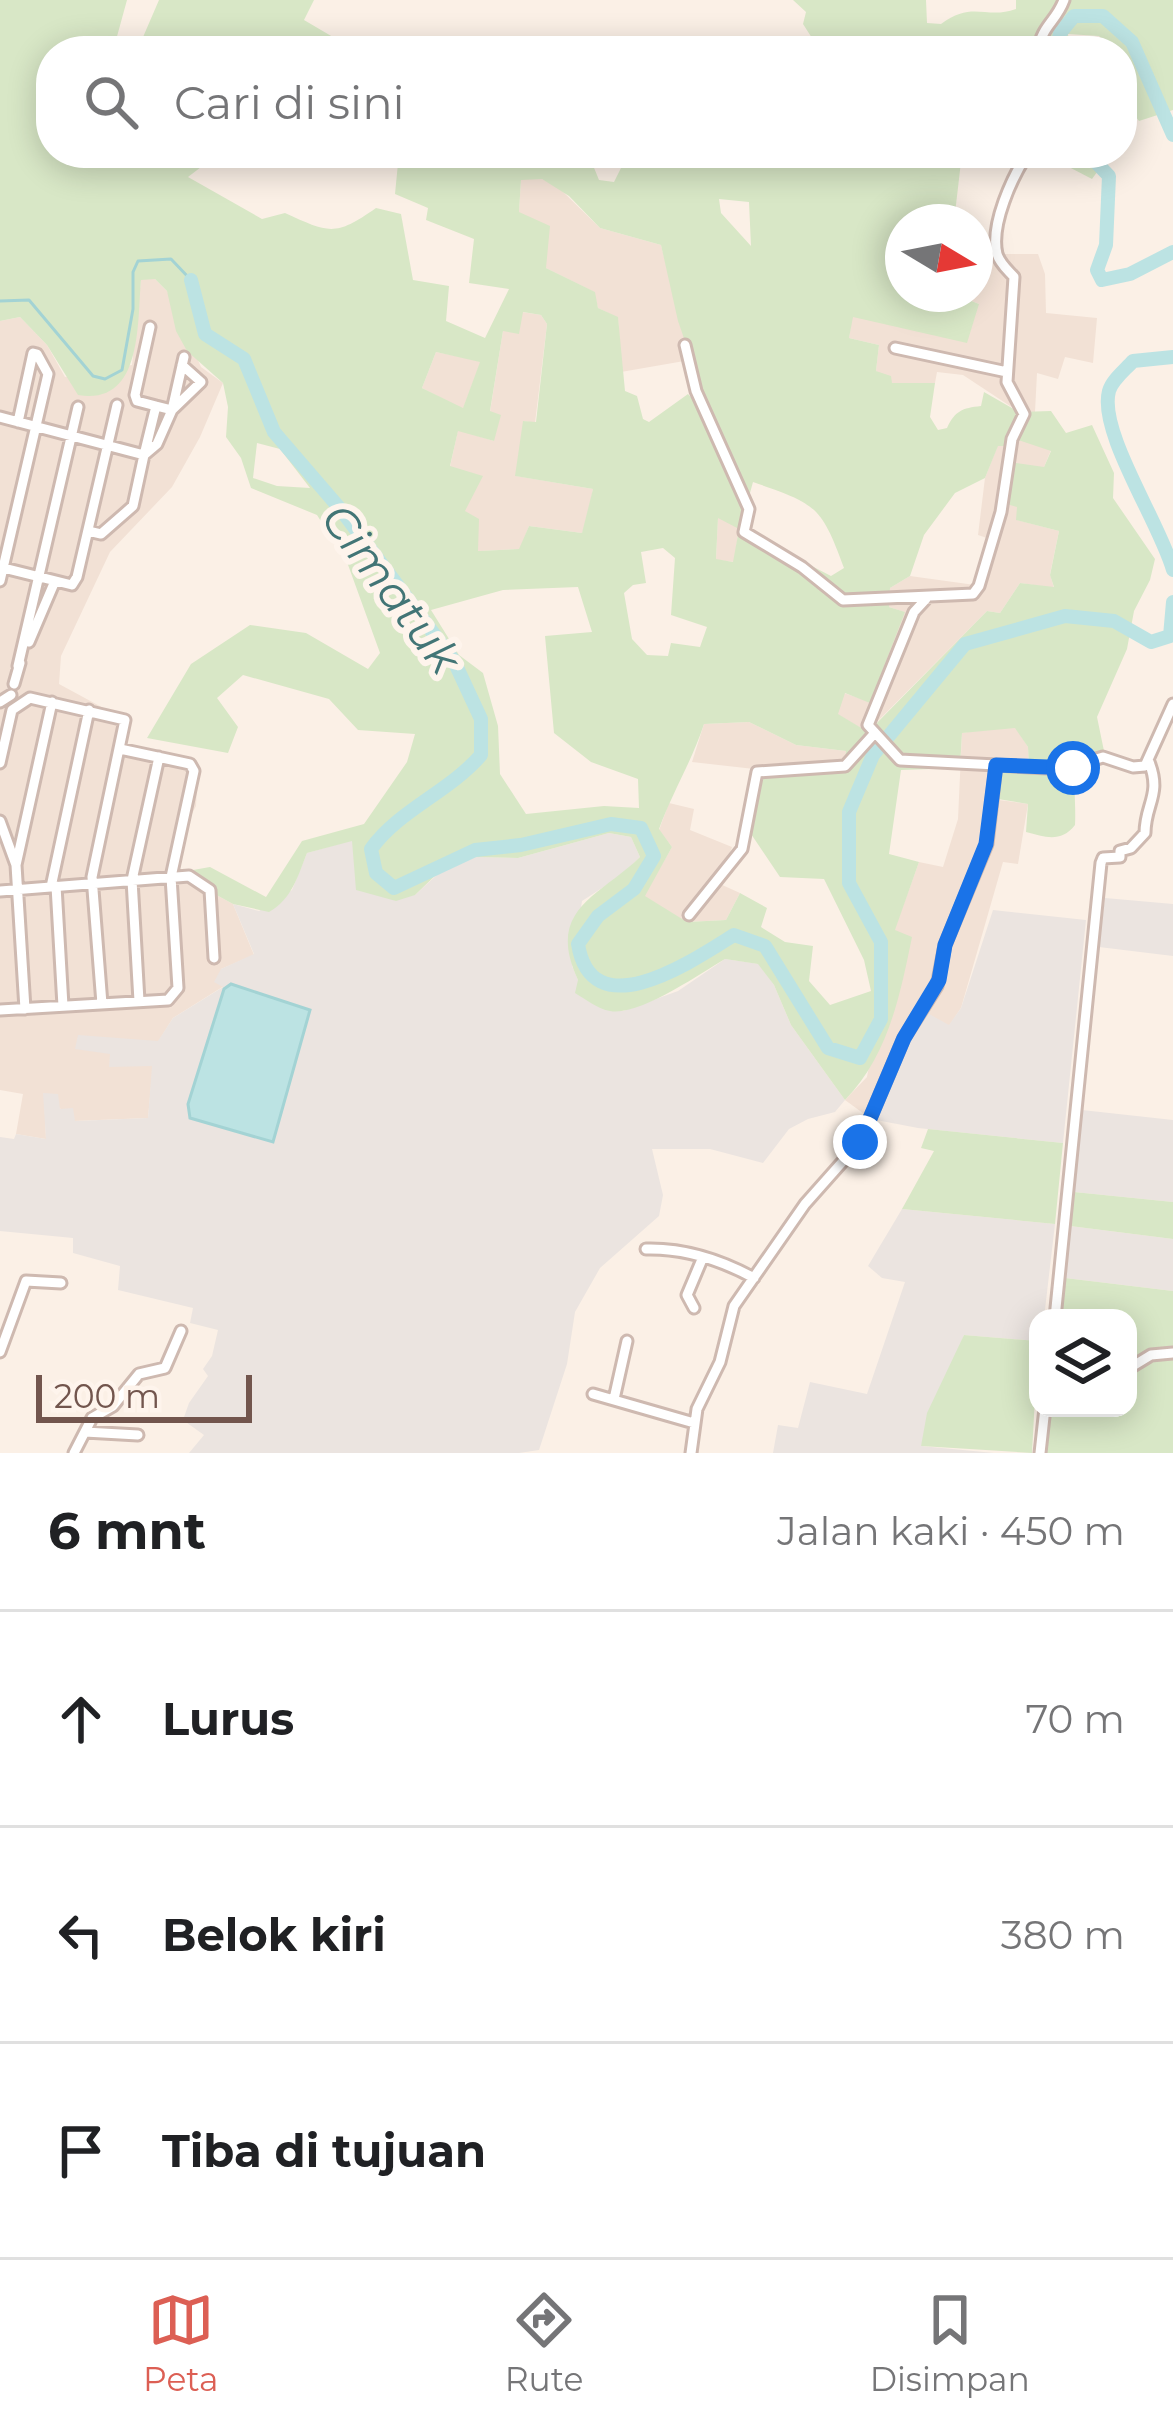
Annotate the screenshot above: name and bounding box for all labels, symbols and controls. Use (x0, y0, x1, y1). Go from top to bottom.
search box (36, 36, 1137, 168)
icon: search (78, 69, 144, 135)
text: Cari di sini (174, 75, 405, 130)
north arrow (885, 204, 993, 312)
water label: Cimatuk (310, 492, 475, 685)
route start (1046, 741, 1100, 795)
route end (833, 1115, 887, 1169)
map controls (1029, 1309, 1137, 1417)
button: layers (1029, 1309, 1137, 1417)
scale bar (36, 1369, 252, 1422)
text: 200 m (54, 1376, 160, 1416)
text: 6 mnt (48, 1500, 206, 1562)
text: Jalan kaki · 450 m (777, 1507, 1125, 1555)
icon: ahead (48, 1686, 114, 1752)
text: Lurus (162, 1691, 294, 1746)
text: 70 m (1025, 1695, 1125, 1743)
icon: left (48, 1902, 114, 1968)
text: Belok kiri (162, 1907, 386, 1962)
text: 380 m (1001, 1911, 1125, 1959)
icon: arrive (48, 2118, 114, 2184)
text: Tiba di tujuan (162, 2123, 486, 2178)
tab: Peta (143, 2287, 219, 2399)
tab: Rute (505, 2287, 584, 2399)
tab: Disimpan (870, 2287, 1030, 2399)

